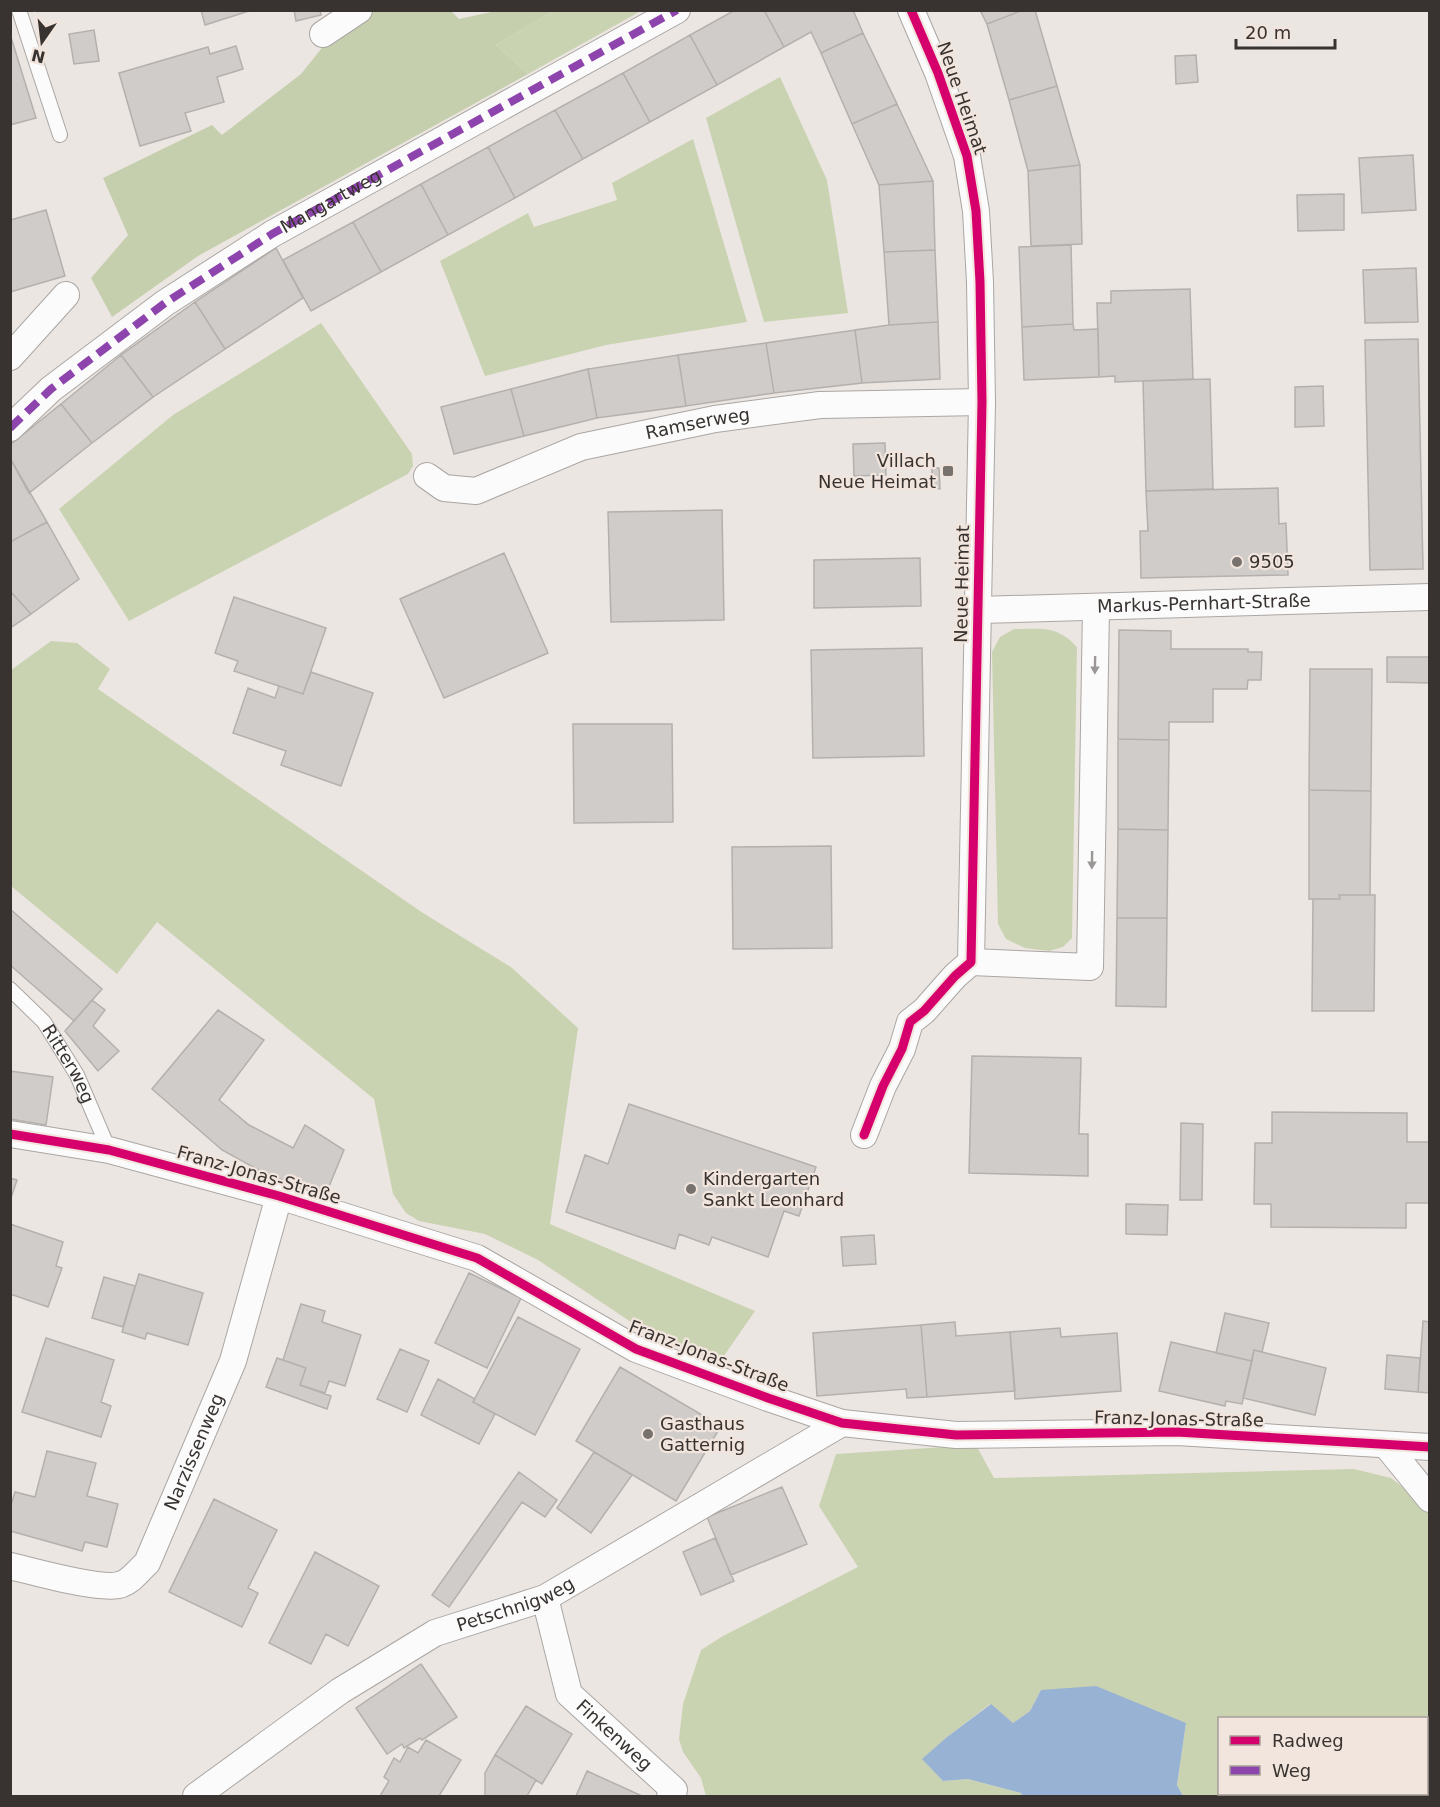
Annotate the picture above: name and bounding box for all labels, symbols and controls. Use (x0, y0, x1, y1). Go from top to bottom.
north arrow (12, 12, 72, 72)
scale bar (1236, 12, 1335, 50)
text: 20 m (1245, 22, 1291, 43)
street label: Neue Heimat (933, 39, 992, 157)
text: N (30, 45, 47, 67)
street label: Mangartweg (276, 165, 385, 237)
street label: Ramserweg (644, 403, 751, 443)
place label: Villach Neue Heimat (818, 450, 936, 492)
marker: Villach Neue Heimat (941, 464, 955, 478)
street label: Neue Heimat (950, 525, 973, 643)
place label: 9505 (1249, 551, 1295, 572)
marker: 9505 (1230, 555, 1244, 569)
street label: Markus-Pernhart-Straße (1097, 589, 1311, 617)
one-way arrow (1090, 656, 1100, 675)
one-way arrow (1087, 851, 1097, 870)
street label: Ritterweg (38, 1020, 99, 1106)
street label: Franz-Jonas-Straße (175, 1141, 344, 1208)
place label: Kindergarten Sankt Leonhard (703, 1168, 844, 1210)
marker: Kindergarten Sankt Leonhard (684, 1182, 698, 1196)
street label: Franz-Jonas-Straße (626, 1315, 792, 1396)
street label: Narzissenweg (160, 1390, 228, 1513)
street label: Franz-Jonas-Straße (1094, 1407, 1264, 1430)
place label: Gasthaus Gatternig (660, 1413, 745, 1455)
marker: Gasthaus Gatternig (641, 1427, 655, 1441)
street label: Petschnigweg (454, 1572, 578, 1635)
street label: Finkenweg (572, 1695, 657, 1775)
legend (1218, 1717, 1428, 1795)
text: Radweg (1272, 1730, 1344, 1751)
text: Weg (1272, 1760, 1311, 1781)

